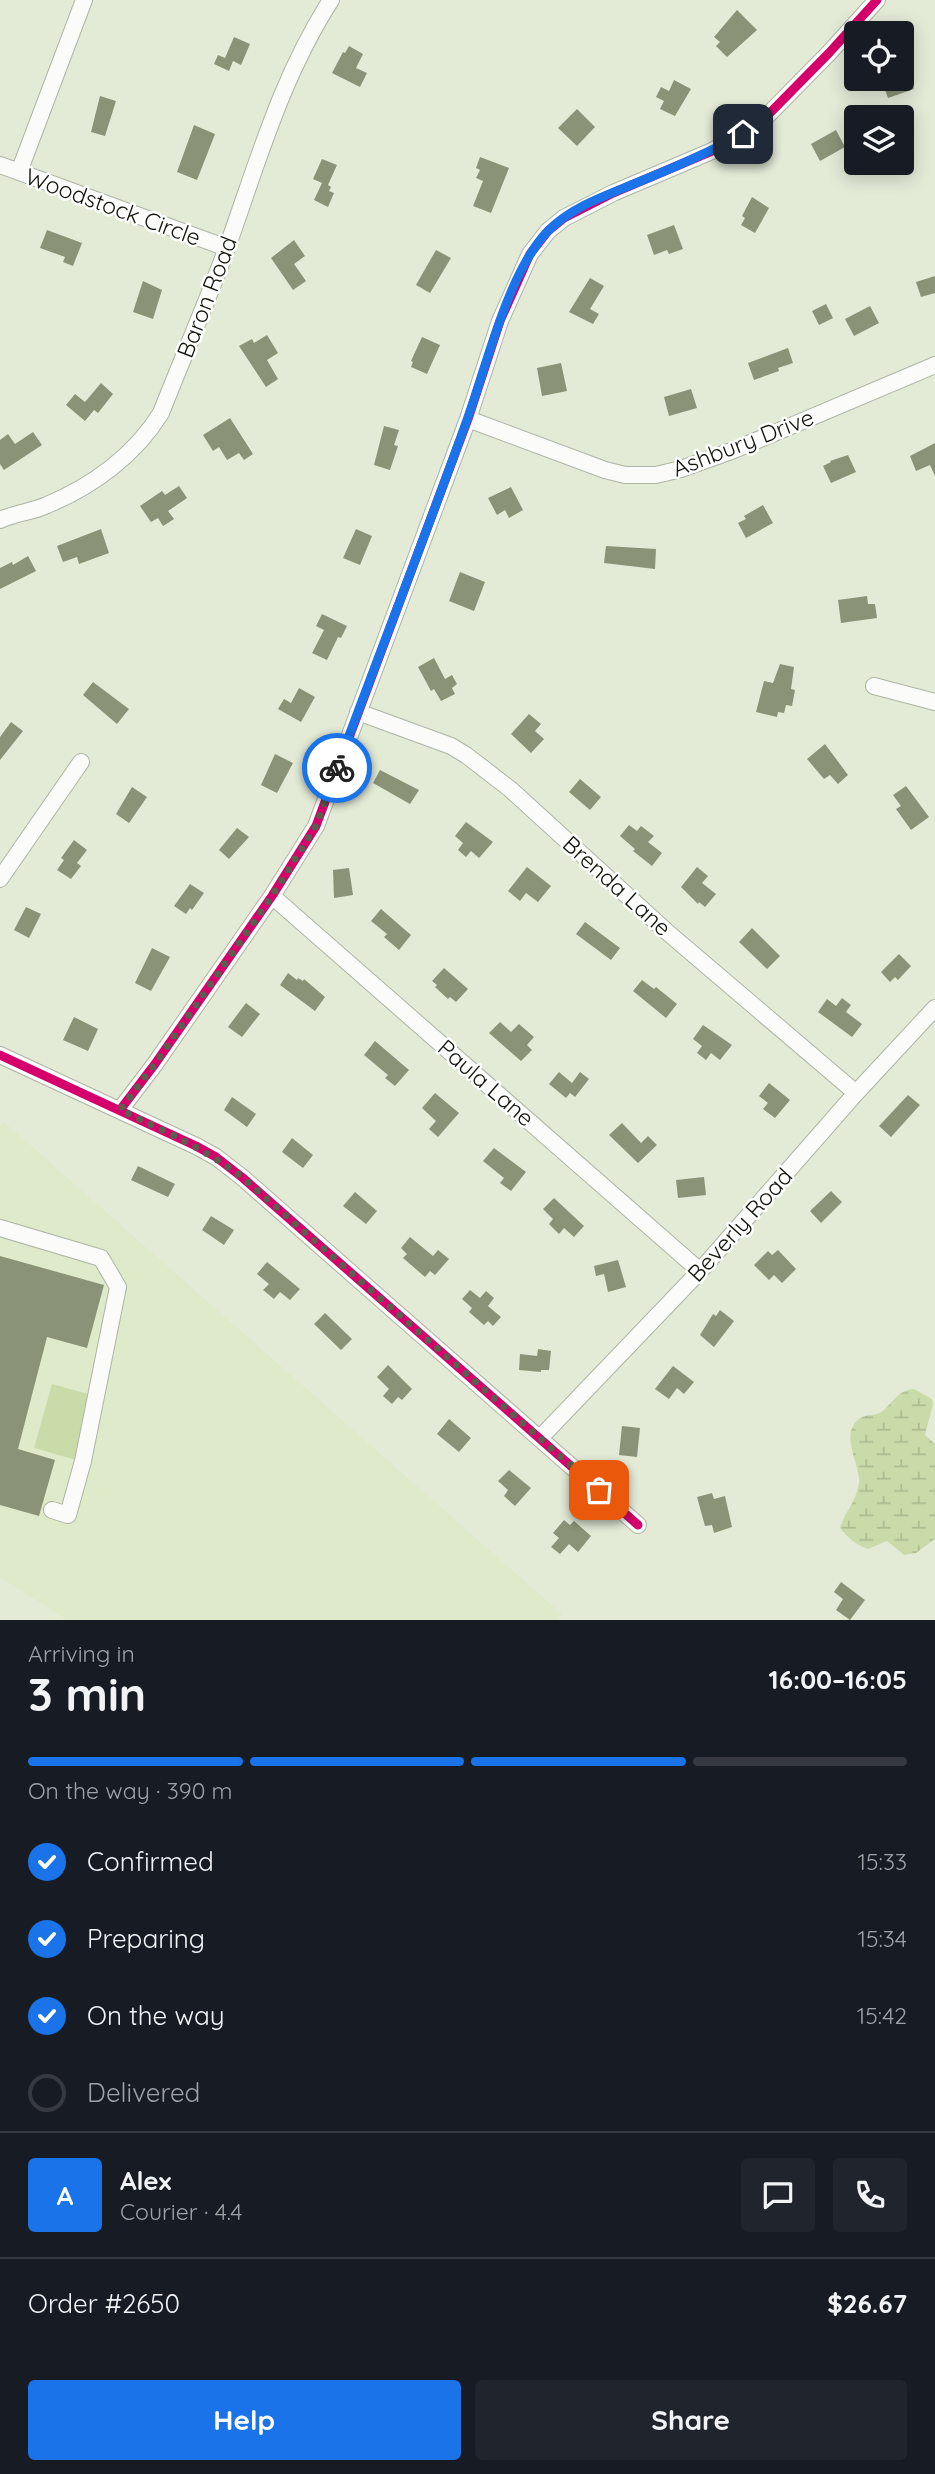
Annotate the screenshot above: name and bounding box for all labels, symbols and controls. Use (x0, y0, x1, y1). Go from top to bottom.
map controls (844, 21, 914, 175)
button: locate (844, 21, 914, 91)
pin (713, 104, 773, 164)
button: layers (844, 105, 914, 175)
icon: home (724, 115, 762, 153)
street label: Woodstock Circle (21, 161, 205, 252)
street label: Baron Road (170, 232, 243, 362)
street label: Ashbury Drive (668, 402, 818, 483)
courier (302, 733, 372, 803)
icon: bike (318, 749, 356, 787)
street label: Brenda Lane (557, 829, 678, 942)
street label: Paula Lane (432, 1033, 541, 1132)
street label: Beverly Road (681, 1162, 798, 1288)
pin (569, 1460, 629, 1520)
icon: bag (580, 1471, 618, 1509)
text: Arriving in (28, 1639, 135, 1668)
text: 16:00–16:05 (769, 1663, 907, 1696)
text: 3 min (28, 1665, 146, 1723)
text: On the way · 390 m (28, 1776, 233, 1805)
icon: check (28, 1843, 66, 1881)
text: Confirmed (87, 1845, 214, 1878)
text: 15:33 (858, 1847, 907, 1876)
icon: check (28, 1920, 66, 1958)
text: Preparing (87, 1922, 205, 1955)
text: 15:34 (857, 1924, 907, 1953)
icon: check (28, 1997, 66, 2035)
text: On the way (87, 1999, 225, 2032)
text: 15:42 (857, 2001, 907, 2030)
text: Delivered (87, 2076, 200, 2109)
button: chat (741, 2158, 815, 2232)
button: phone (833, 2158, 907, 2232)
text: Alex (120, 2164, 171, 2197)
text: A (57, 2179, 73, 2212)
text: Courier · 4.4 (120, 2197, 242, 2226)
text: Order #2650 (28, 2287, 180, 2320)
text: $26.67 (827, 2287, 907, 2320)
button: Help (28, 2380, 461, 2460)
button: Share (475, 2380, 907, 2460)

